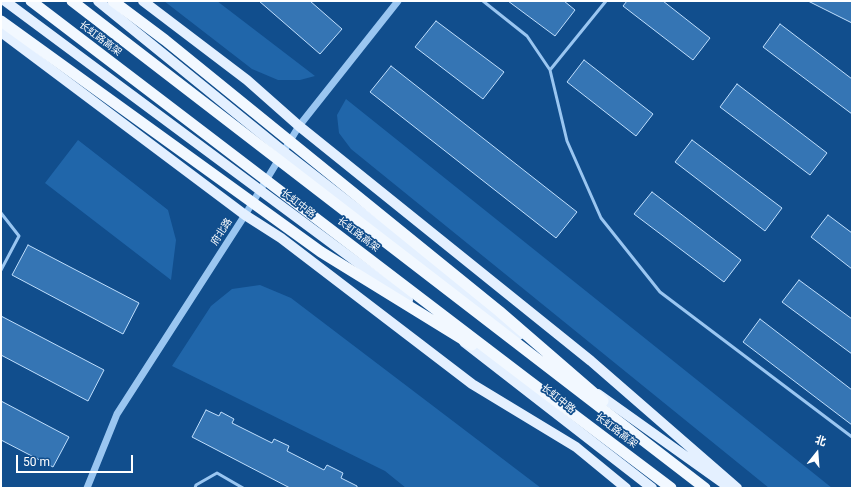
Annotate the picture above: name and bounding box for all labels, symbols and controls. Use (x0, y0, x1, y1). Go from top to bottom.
street label: 长虹路高架 (76, 19, 124, 59)
street label: 长虹中路 (278, 187, 318, 221)
street label: 长虹路高架 (334, 215, 382, 255)
street label: 府北路 (209, 216, 235, 248)
street label: 长虹中路 (539, 382, 577, 416)
street label: 长虹路高架 (592, 411, 640, 451)
north arrow (797, 433, 837, 473)
text: 北 (813, 433, 828, 449)
scale bar (18, 447, 135, 473)
text: 50 m (23, 455, 50, 469)

